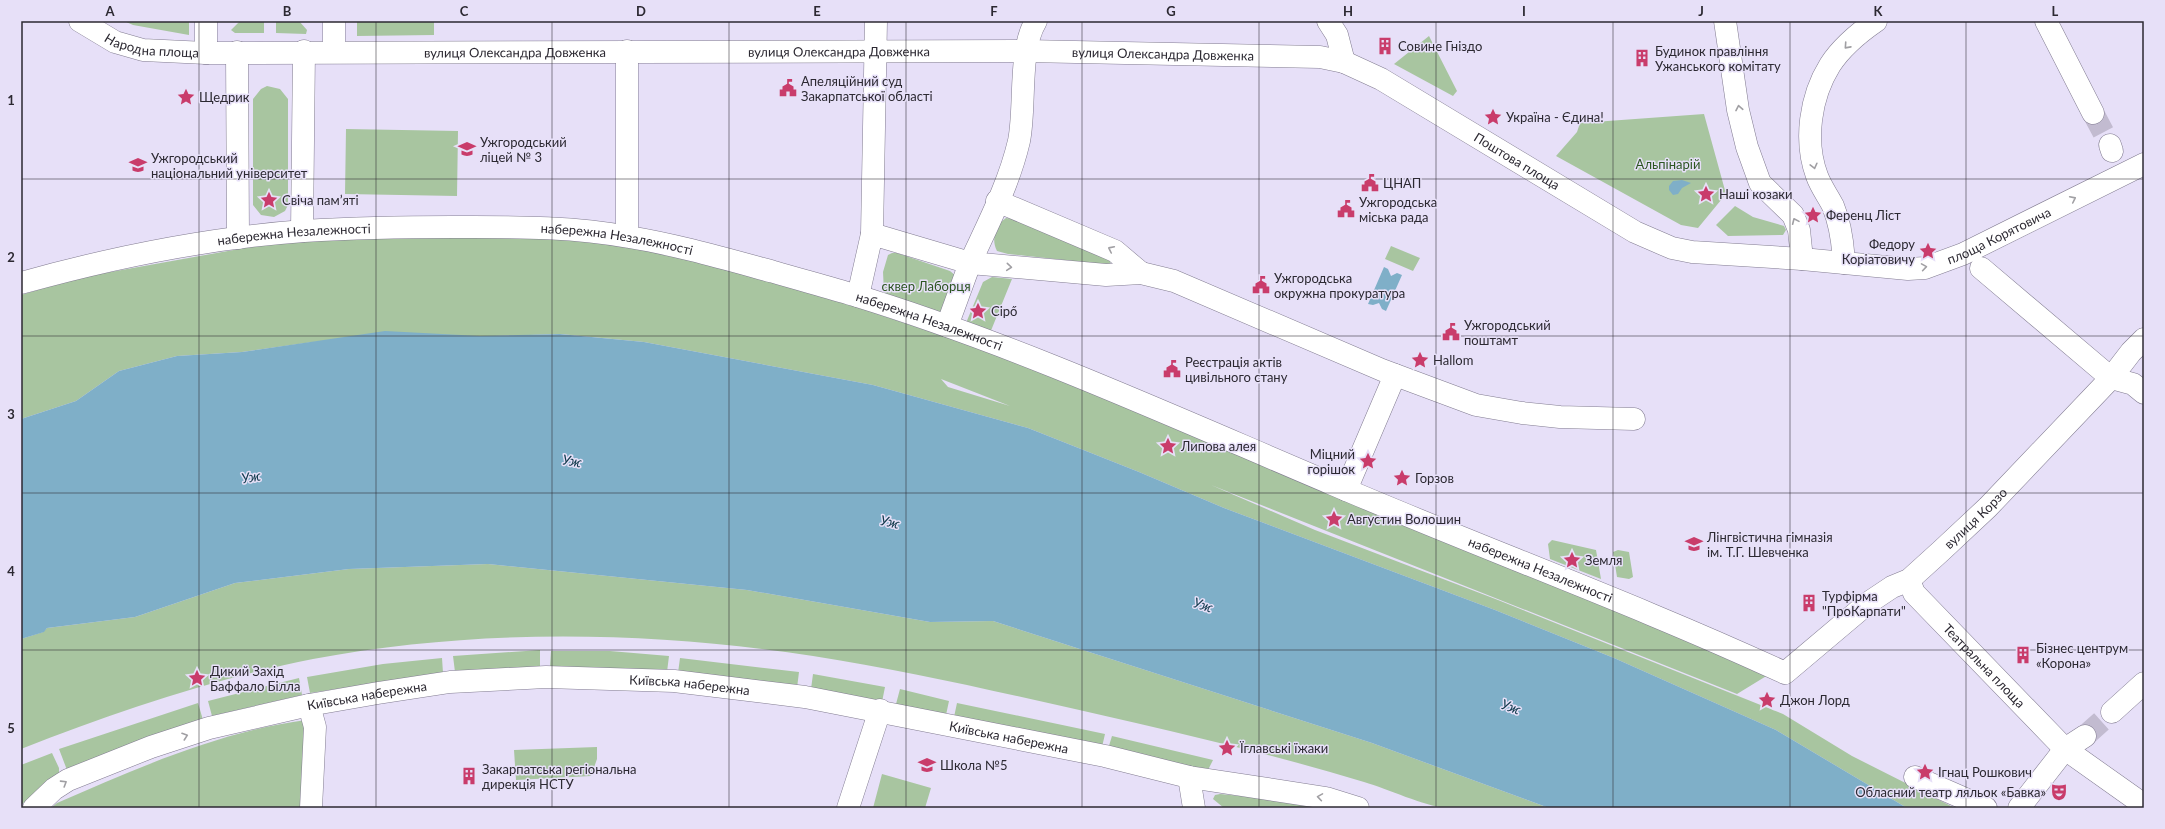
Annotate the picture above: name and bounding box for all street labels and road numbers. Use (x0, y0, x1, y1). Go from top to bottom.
street label: Народна площа (102, 30, 199, 61)
street label: вулиця Олександра Довженка (748, 43, 930, 60)
street label: вулиця Олександра Довженка (424, 44, 606, 60)
street label: вулиця Олександра Довженка (1072, 44, 1254, 64)
street label: Поштова площа (1471, 129, 1563, 193)
street label: площа Корятовича (1945, 204, 2053, 267)
street label: набережна Незалежності (216, 220, 371, 248)
street label: набережна Незалежності (540, 220, 695, 258)
street label: набережна Незалежності (854, 288, 1005, 354)
street label: вулиця Корзо (1941, 484, 2010, 552)
street label: набережна Незалежності (1466, 533, 1615, 606)
street label: Театральна площа (1940, 620, 2029, 711)
street label: Київська набережна (629, 672, 751, 698)
street label: Київська набережна (306, 678, 428, 713)
street label: Київська набережна (948, 718, 1070, 757)

